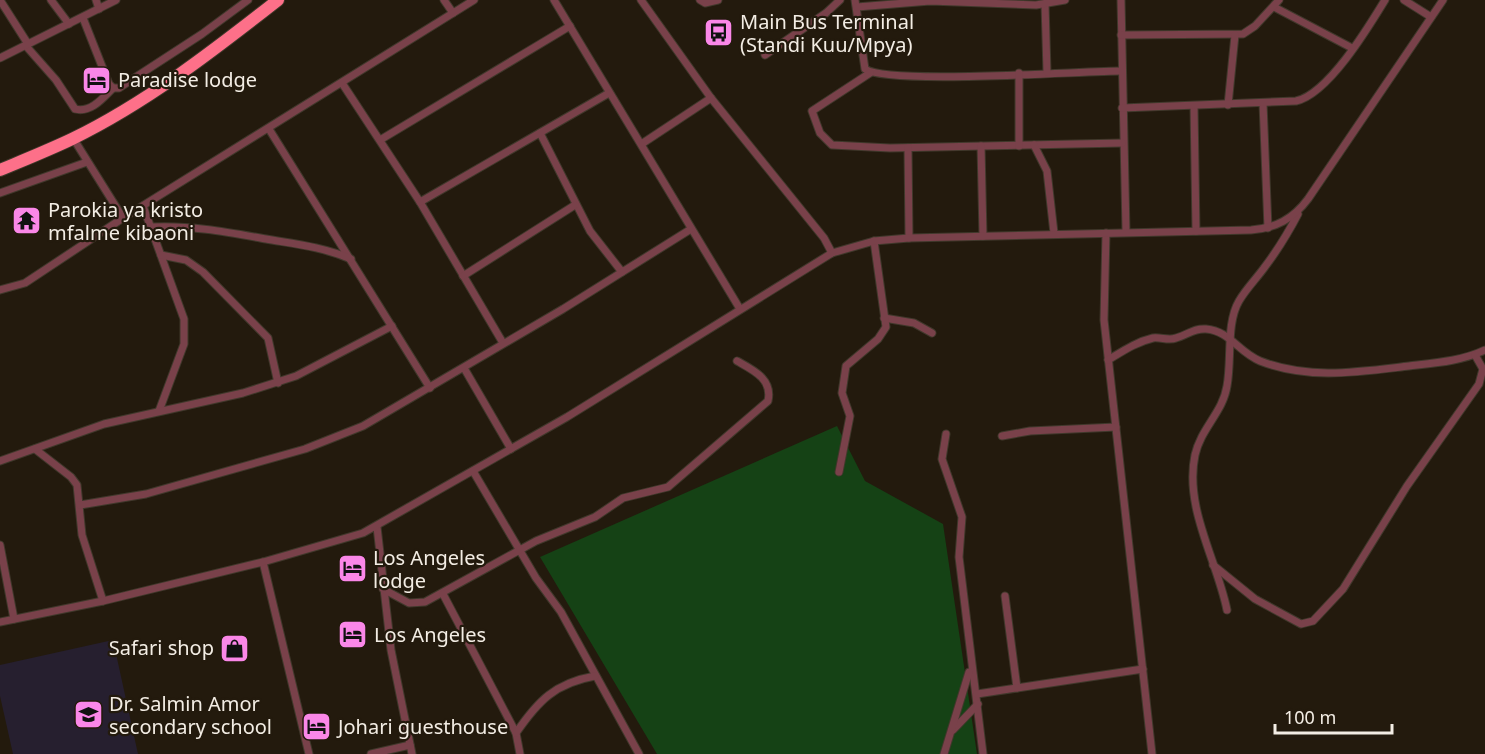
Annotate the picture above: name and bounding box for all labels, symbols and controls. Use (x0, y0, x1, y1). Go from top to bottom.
place label: Main Bus Terminal (Standi Kuu/Mpya) (740, 8, 914, 58)
bus stop icon: Main Bus Terminal (Standi Kuu/Mpya) (703, 17, 735, 49)
hotel icon: Paradise lodge (81, 64, 113, 96)
place label: Paradise lodge (118, 66, 257, 93)
place label: Parokia ya kristo mfalme kibaoni (48, 196, 203, 246)
temple icon: Parokia ya kristo mfalme kibaoni (11, 205, 43, 237)
place label: Los Angeles lodge (373, 544, 485, 594)
hotel icon: Los Angeles lodge (336, 553, 368, 585)
hotel icon: Los Angeles (337, 619, 369, 651)
place label: Los Angeles (374, 621, 486, 648)
shop icon: Safari shop (219, 632, 251, 664)
place label: Safari shop (109, 634, 214, 661)
place label: Dr. Salmin Amor secondary school (109, 690, 272, 740)
scale bar (1275, 697, 1392, 735)
school or university icon: Dr. Salmin Amor secondary school (72, 699, 104, 731)
text: 100 m (1284, 705, 1336, 729)
hotel icon: Johari guesthouse (301, 711, 333, 743)
place label: Johari guesthouse (336, 713, 508, 740)

